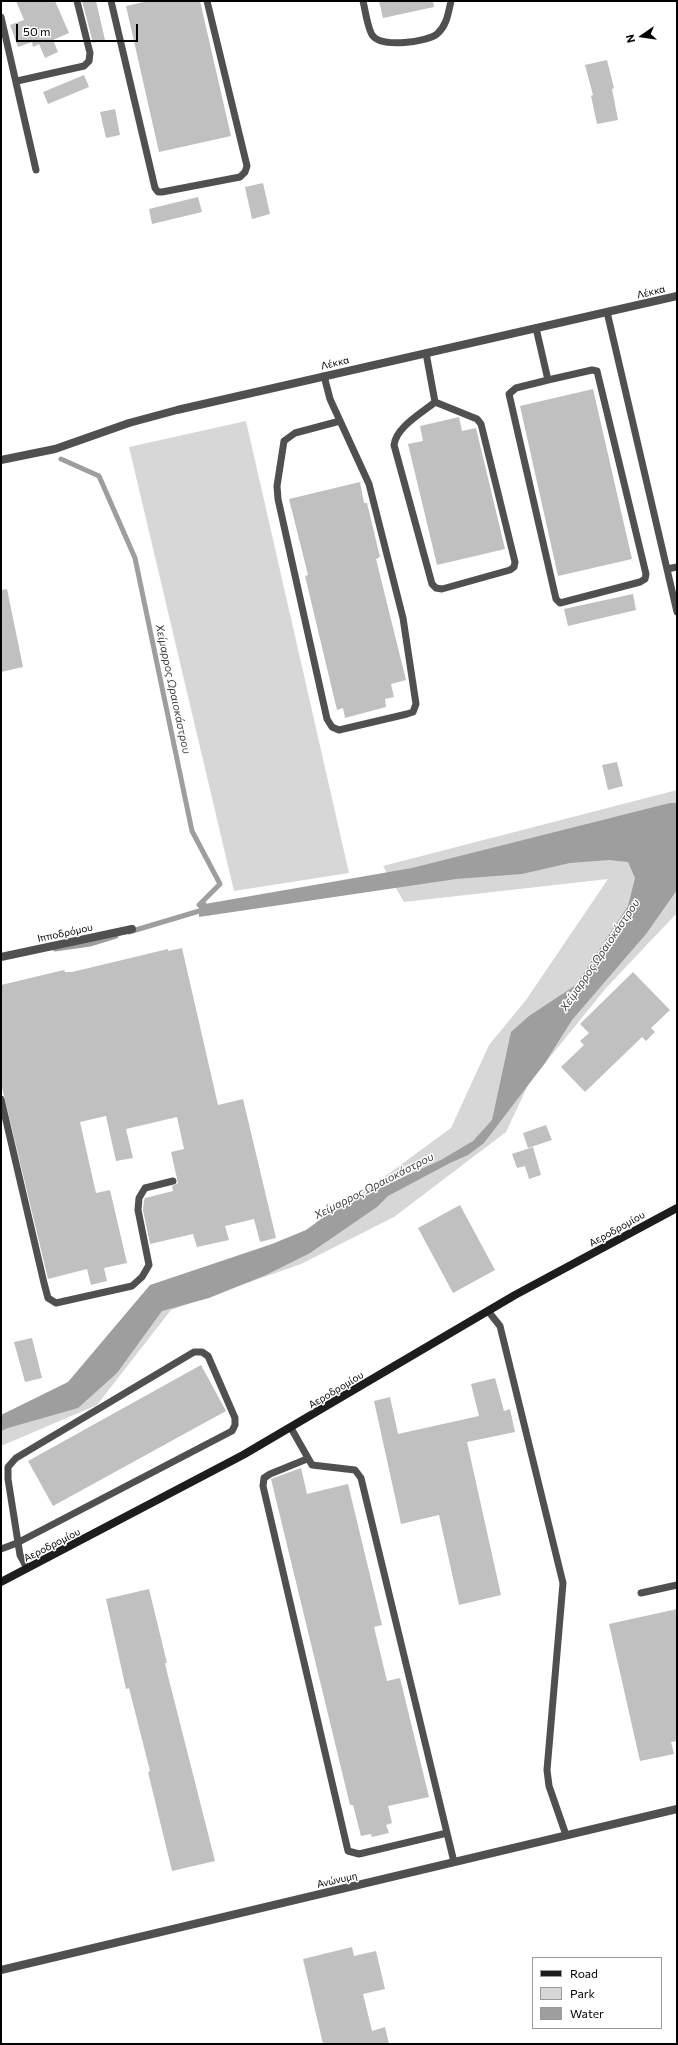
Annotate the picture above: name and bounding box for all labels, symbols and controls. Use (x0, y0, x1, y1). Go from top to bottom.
scale bar (18, 16, 140, 42)
north arrow (622, 16, 662, 56)
text: 50 m (23, 24, 51, 38)
text: N (623, 33, 637, 44)
street label: Λέκκα (636, 283, 666, 301)
street label: Λέκκα (320, 354, 350, 372)
water label: Χείμαρρος Ωραιοκάστρου (153, 623, 193, 755)
water label: Χείμαρρος Ωραιοκάστρου (558, 897, 642, 1013)
street label: Ιπποδρόμου (36, 921, 94, 945)
water label: Χείμαρρος Ωραιοκάστρου (312, 1150, 436, 1222)
street label: Αεροδρομίου (587, 1209, 647, 1249)
street label: Αεροδρομίου (306, 1369, 366, 1411)
street label: Αεροδρομίου (22, 1526, 82, 1564)
street label: Ανώνυμη (316, 1870, 358, 1890)
legend (532, 1957, 662, 2029)
text: Road (570, 1966, 598, 1980)
text: Park (570, 1986, 595, 2000)
text: Water (570, 2006, 604, 2020)

